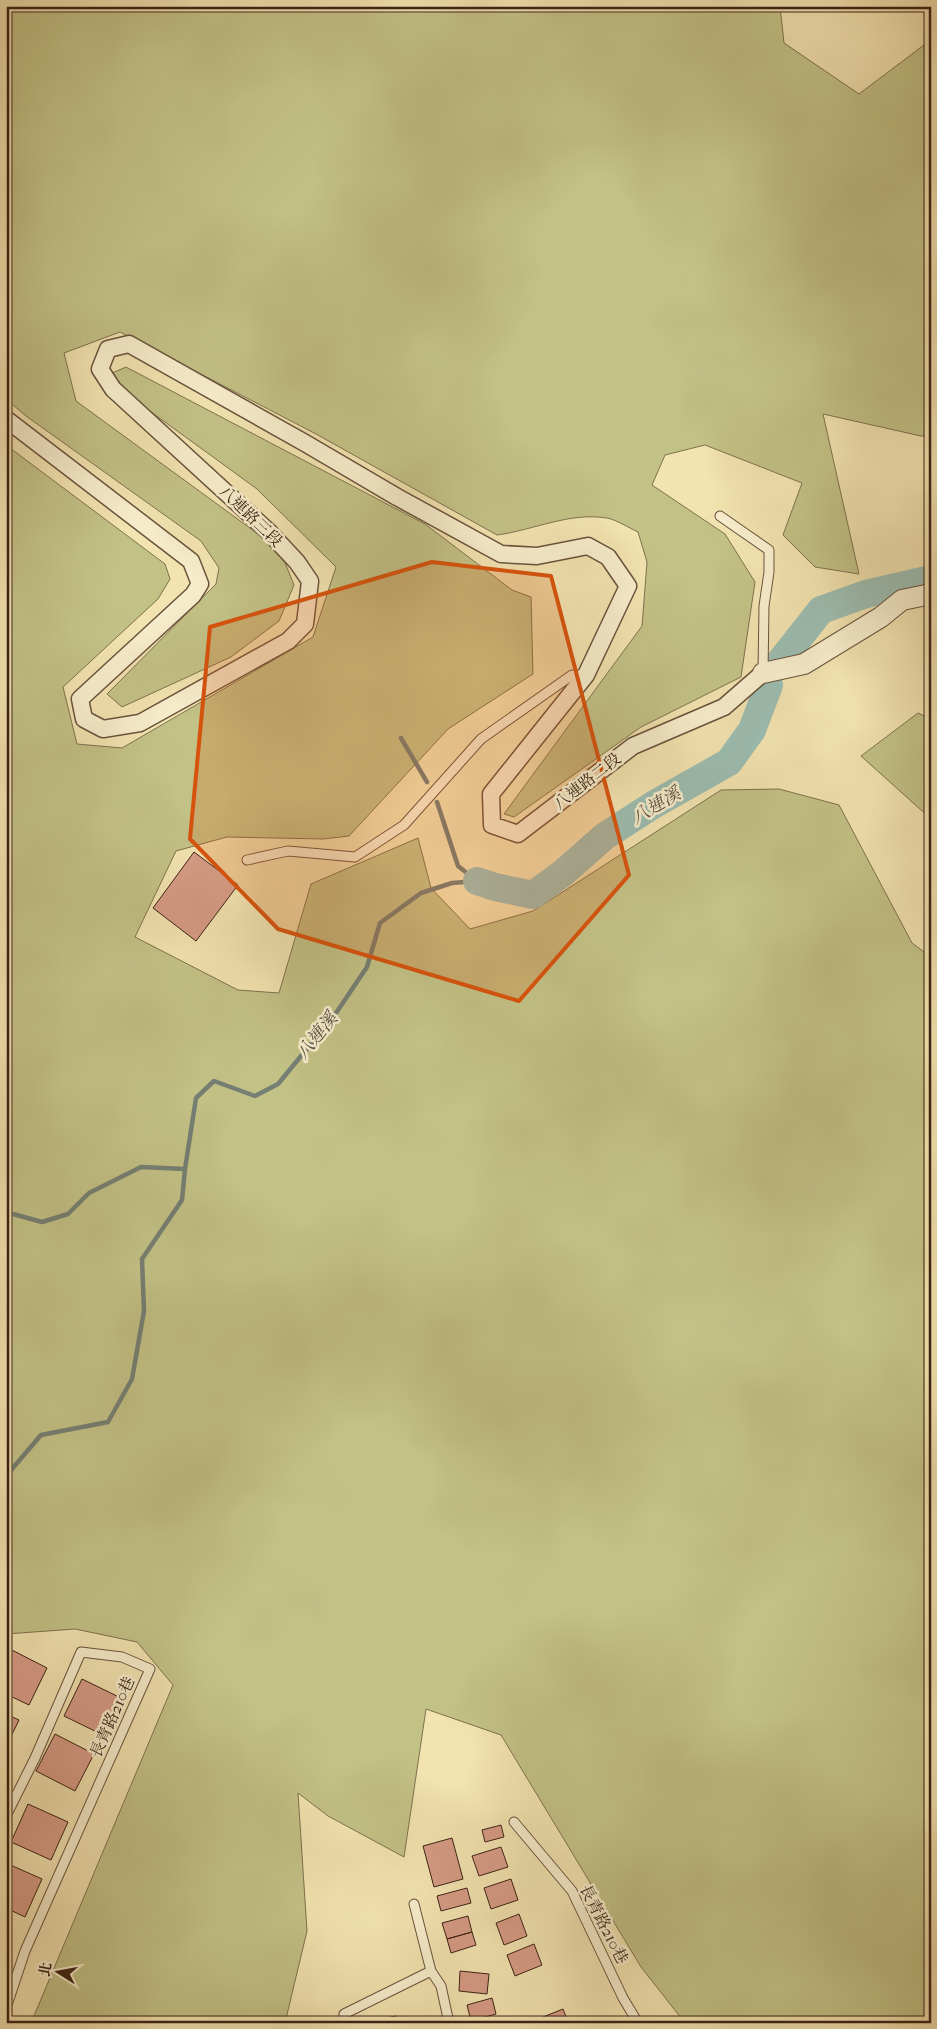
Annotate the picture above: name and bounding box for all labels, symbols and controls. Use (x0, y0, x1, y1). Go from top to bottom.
street label: 八連路三段 (216, 481, 286, 551)
street label: 八連路二段 (550, 749, 624, 813)
water label: 八連溪 (627, 782, 686, 829)
water label: 八連溪 (292, 1007, 343, 1064)
street label: 長青路210巷 (86, 1674, 138, 1760)
street label: 長青路210巷 (576, 1881, 632, 1967)
north arrow (32, 1946, 82, 1996)
text: 北 (36, 1961, 55, 1978)

